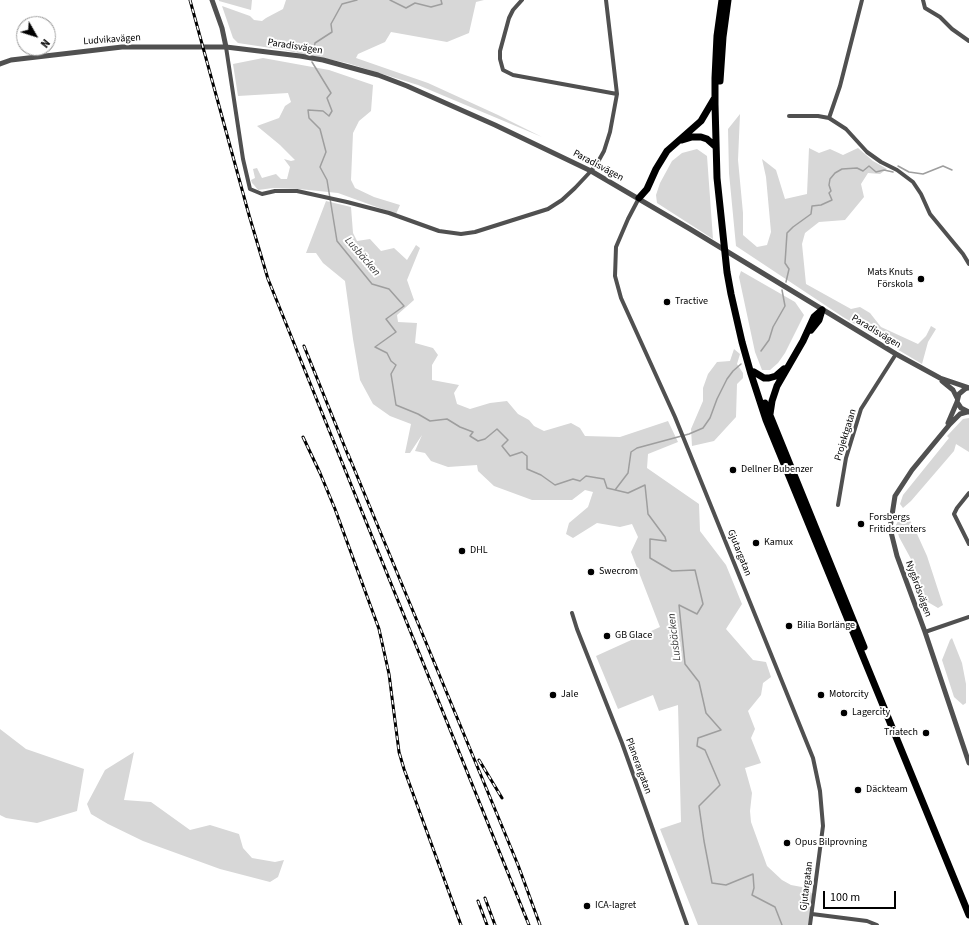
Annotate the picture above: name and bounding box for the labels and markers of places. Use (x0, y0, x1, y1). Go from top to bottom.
place label: Mats Knuts Förskola (867, 267, 913, 290)
marker: Mats Knuts Förskola (916, 274, 926, 284)
place label: Tractive (675, 296, 708, 308)
marker: Tractive (662, 297, 672, 307)
place label: Dellner Bubenzer (741, 464, 813, 476)
marker: Dellner Bubenzer (728, 465, 738, 475)
place label: Forsbergs Fritidscenters (869, 512, 926, 536)
marker: Forsbergs Fritidscenters (856, 519, 866, 529)
place label: Kamux (764, 537, 793, 549)
marker: Kamux (751, 538, 761, 548)
place label: DHL (470, 545, 488, 557)
marker: DHL (457, 546, 467, 556)
place label: Swecrom (599, 566, 638, 578)
marker: Swecrom (586, 567, 596, 577)
place label: Bilia Borlänge (797, 620, 855, 632)
marker: Bilia Borlänge (784, 621, 794, 631)
place label: GB Glace (615, 630, 652, 642)
marker: GB Glace (602, 631, 612, 641)
place label: Jale (561, 689, 578, 701)
place label: Motorcity (829, 689, 869, 701)
marker: Jale (548, 690, 558, 700)
marker: Motorcity (816, 690, 826, 700)
place label: Lagercity (852, 707, 890, 719)
marker: Lagercity (839, 708, 849, 718)
place label: Triatech (884, 727, 918, 739)
marker: Triatech (921, 728, 931, 738)
place label: Däckteam (866, 784, 908, 796)
marker: Däckteam (853, 785, 863, 795)
place label: Opus Bilprovning (795, 837, 867, 849)
marker: Opus Bilprovning (782, 838, 792, 848)
place label: ICA-lagret (595, 900, 636, 912)
marker: ICA-lagret (582, 901, 592, 911)

